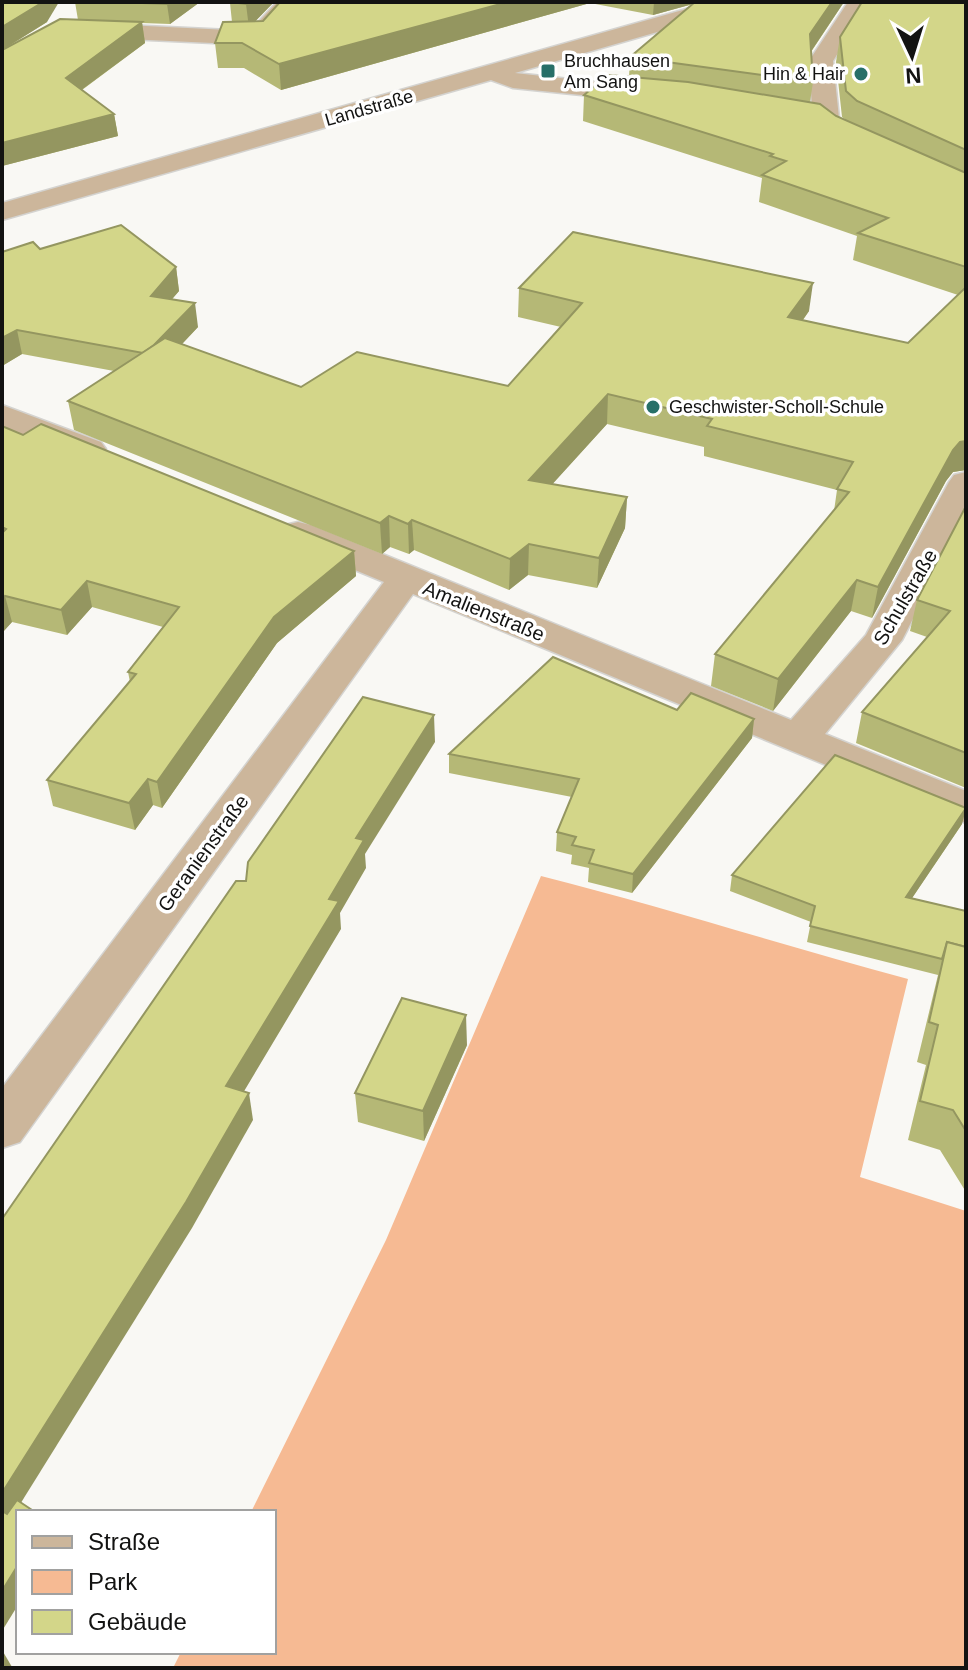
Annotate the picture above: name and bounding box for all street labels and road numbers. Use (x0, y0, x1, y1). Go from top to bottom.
street label: Landstraße (322, 86, 416, 130)
street label: Schulstraße (869, 545, 941, 649)
street label: Amalienstraße (420, 577, 548, 645)
street label: Geranienstraße (153, 790, 253, 916)

